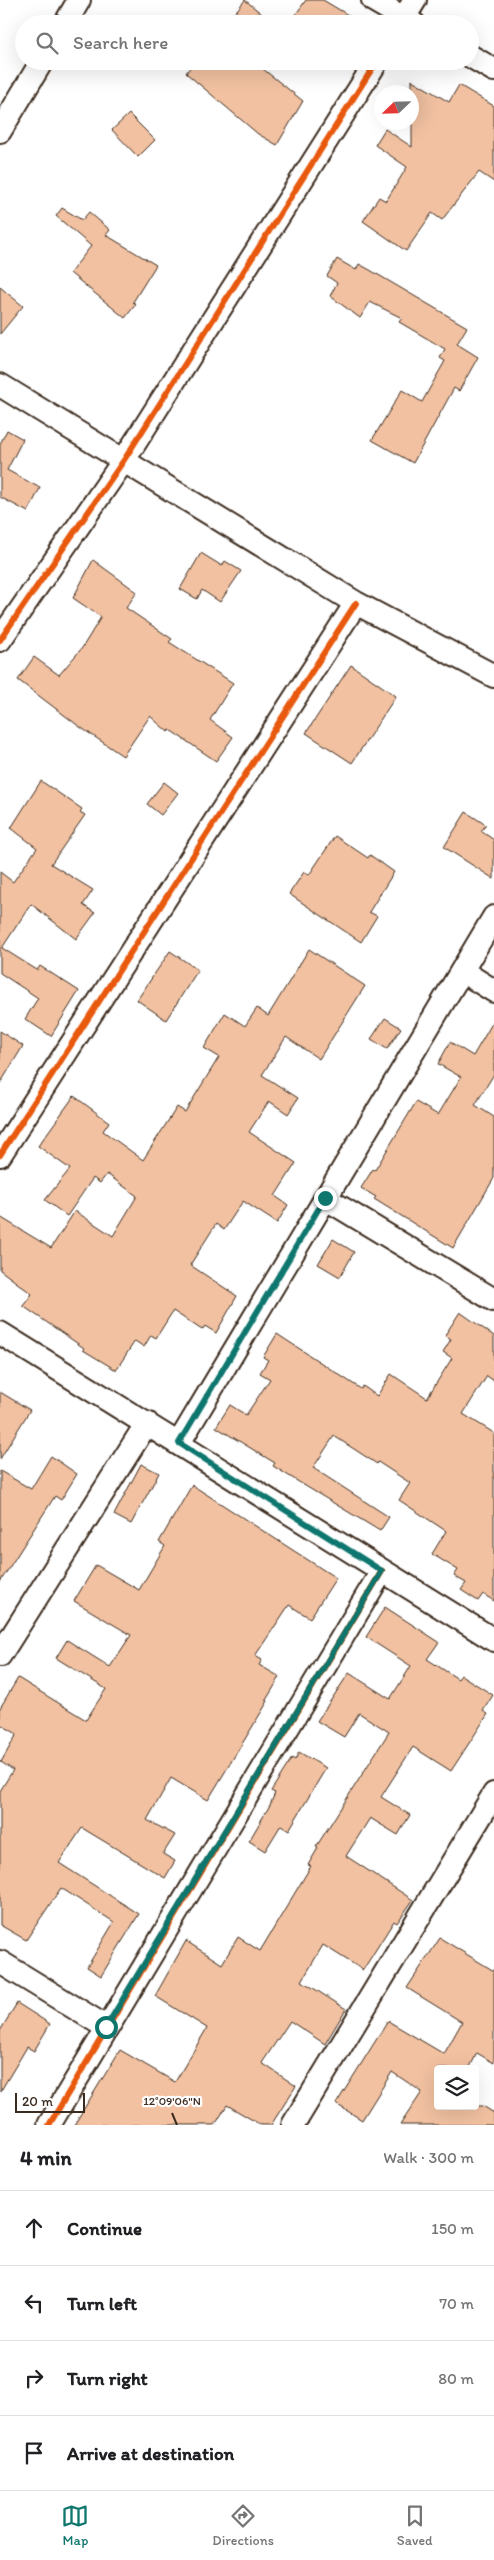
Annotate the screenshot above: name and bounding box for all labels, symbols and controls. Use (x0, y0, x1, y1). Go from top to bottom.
search box (15, 15, 479, 70)
icon: search (33, 29, 61, 57)
text: Search here (73, 31, 168, 54)
north arrow (374, 85, 419, 130)
route end (314, 1187, 337, 1210)
route start (95, 2016, 118, 2039)
map controls (434, 2065, 479, 2110)
button: layers (434, 2065, 479, 2110)
scale bar (15, 2090, 85, 2113)
text: 20 m (22, 2093, 53, 2110)
text: 12°09'06"N (143, 2094, 201, 2108)
text: 4 min (20, 2145, 72, 2170)
text: Walk · 300 m (383, 2148, 474, 2167)
icon: ahead (20, 2214, 48, 2242)
text: Continue (67, 2217, 142, 2240)
text: 150 m (431, 2219, 474, 2238)
icon: left (20, 2289, 48, 2317)
text: Turn left (67, 2292, 137, 2315)
text: 70 m (439, 2294, 474, 2313)
icon: right (20, 2364, 48, 2392)
text: Turn right (67, 2367, 148, 2390)
text: 80 m (438, 2369, 474, 2388)
icon: arrive (20, 2439, 48, 2467)
text: Arrive at destination (67, 2442, 234, 2465)
tab: Map (61, 2502, 89, 2549)
tab: Directions (212, 2502, 274, 2549)
tab: Saved (397, 2502, 433, 2549)

